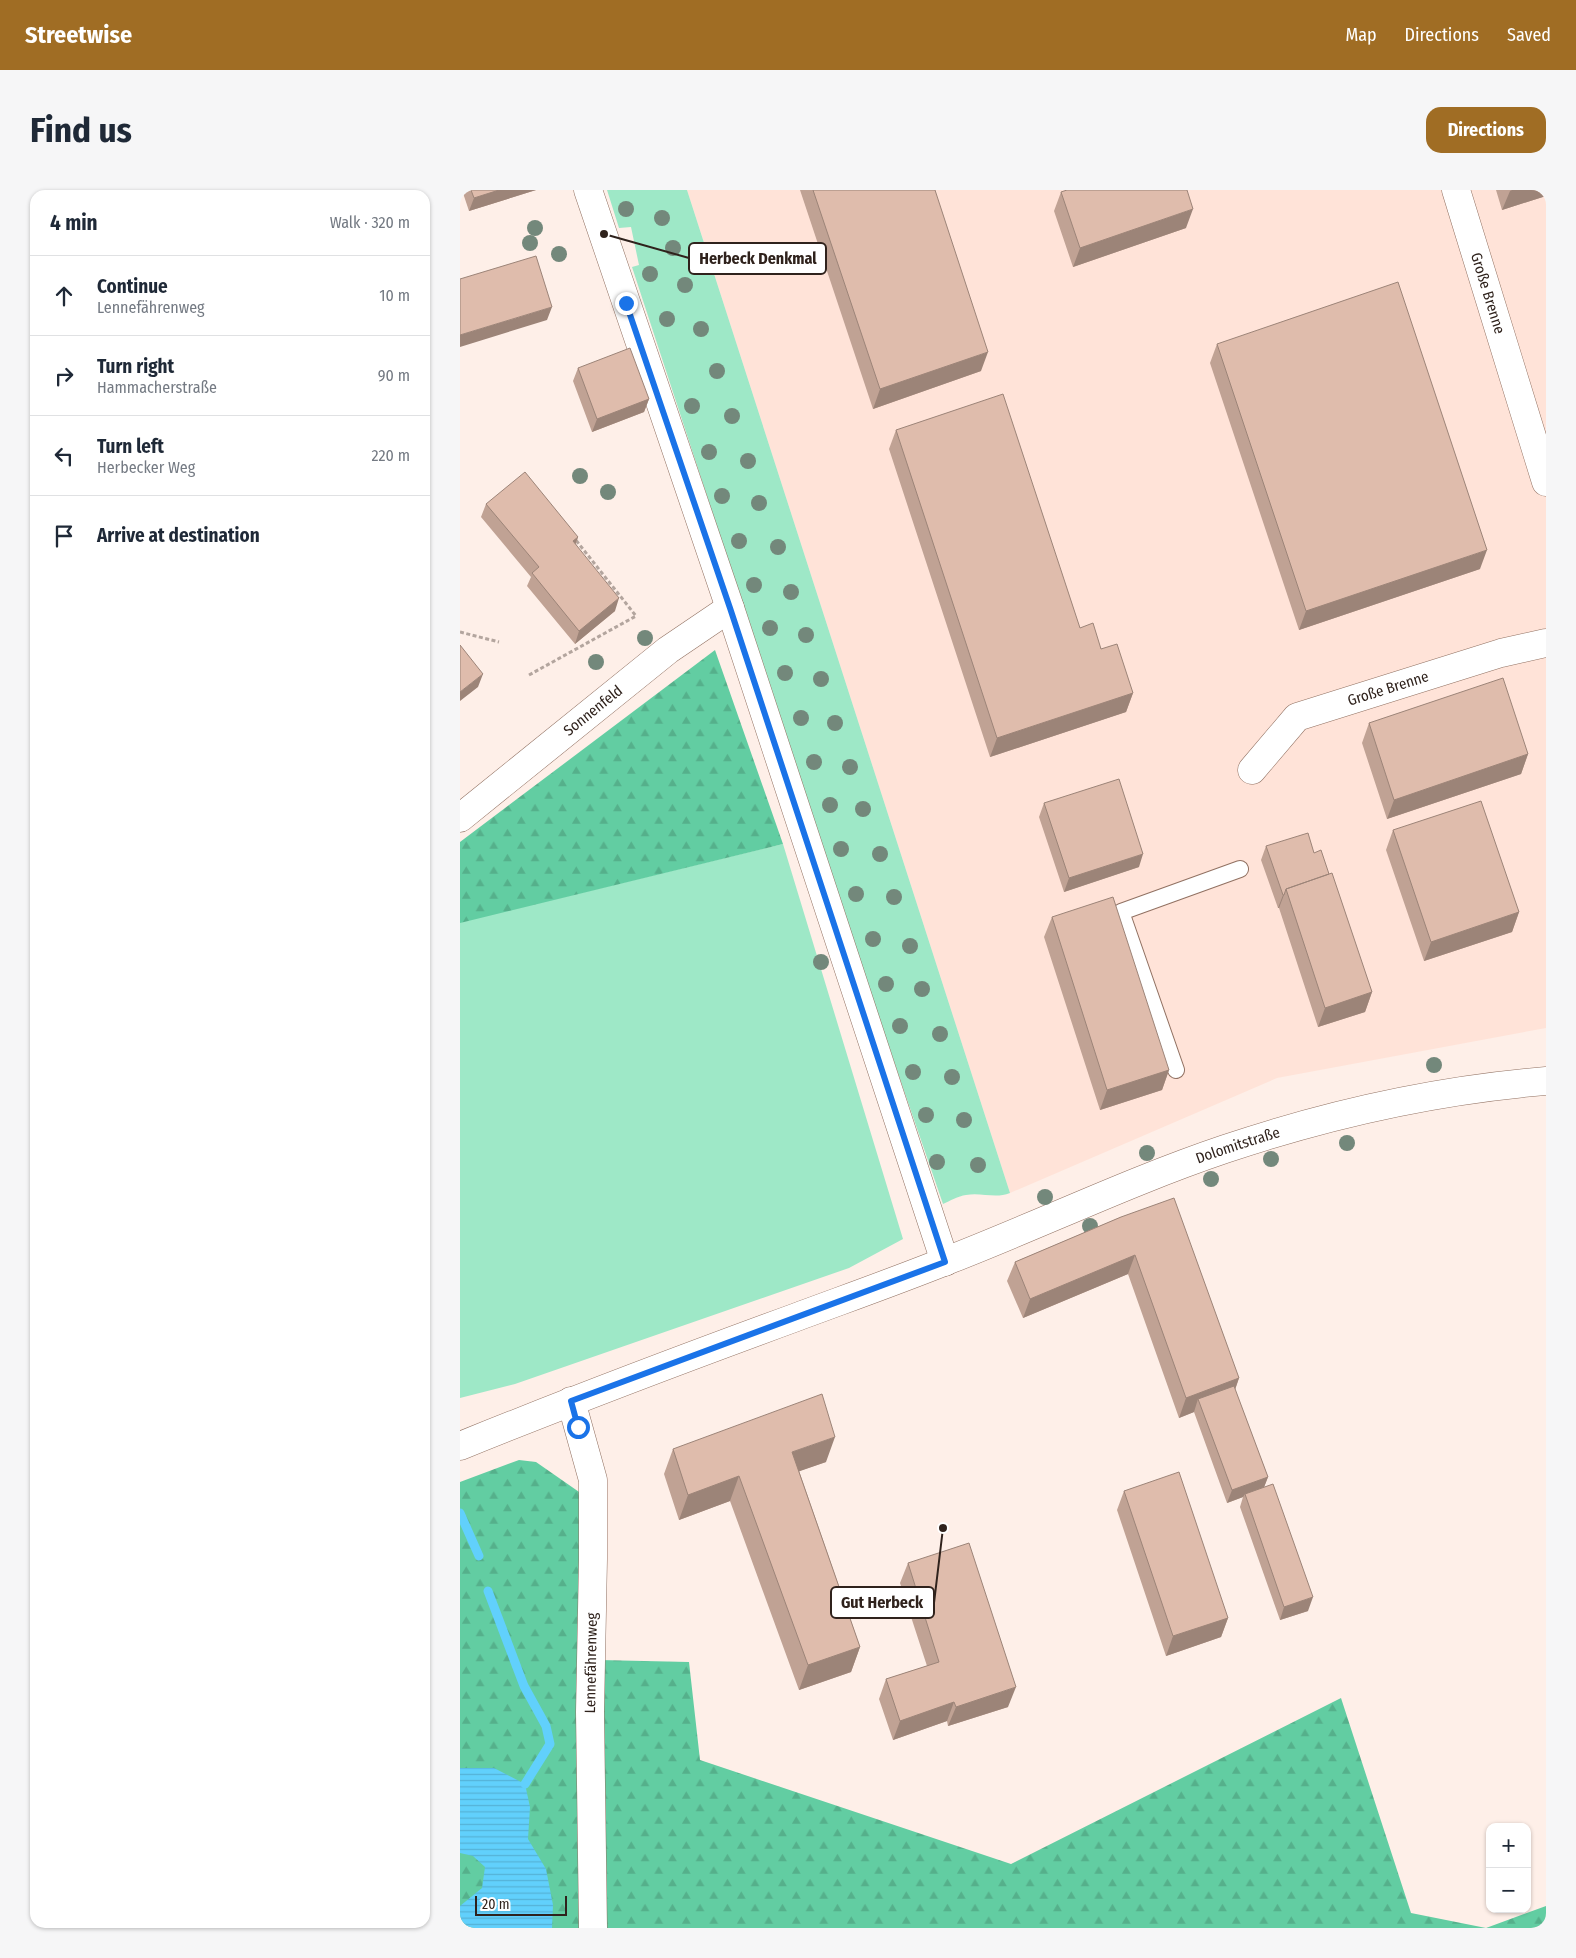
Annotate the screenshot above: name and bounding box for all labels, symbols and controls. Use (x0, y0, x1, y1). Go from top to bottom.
text: Streetwise (25, 21, 132, 49)
text: Map (1345, 24, 1377, 46)
text: Directions (1405, 24, 1479, 46)
text: Saved (1507, 24, 1551, 46)
button: Directions (1426, 107, 1546, 153)
text: Find us (30, 109, 132, 151)
text: 4 min (50, 210, 98, 236)
text: Walk · 320 m (330, 213, 410, 232)
callout: Herbeck Denkmal (689, 243, 826, 274)
text: Herbeck Denkmal (699, 249, 817, 268)
street label: Große Brenne (1467, 250, 1509, 336)
text: Continue (97, 275, 168, 298)
icon: ahead (50, 282, 78, 310)
text: 10 m (379, 286, 410, 305)
route end (615, 292, 638, 315)
text: Lennefährenweg (97, 298, 205, 317)
text: Turn right (97, 355, 174, 378)
icon: right (50, 362, 78, 390)
text: 90 m (378, 366, 410, 385)
text: Hammacherstraße (97, 378, 217, 397)
text: Turn left (97, 435, 164, 458)
icon: left (50, 442, 78, 470)
text: 220 m (371, 446, 410, 465)
text: Herbecker Weg (97, 458, 195, 477)
icon: arrive (50, 522, 78, 550)
text: Arrive at destination (97, 524, 260, 547)
street label: Große Brenne (1345, 667, 1431, 710)
street label: Sonnenfeld (560, 681, 626, 740)
street label: Dolomitstraße (1193, 1123, 1282, 1168)
route start (567, 1416, 590, 1439)
callout: Gut Herbeck (831, 1587, 934, 1618)
text: Gut Herbeck (841, 1593, 924, 1612)
street label: Lennefährenweg (581, 1612, 601, 1714)
map controls (1486, 1823, 1531, 1913)
button: + (1486, 1823, 1531, 1868)
button: − (1486, 1868, 1531, 1913)
scale bar (475, 1893, 568, 1916)
text: 20 m (482, 1896, 510, 1913)

